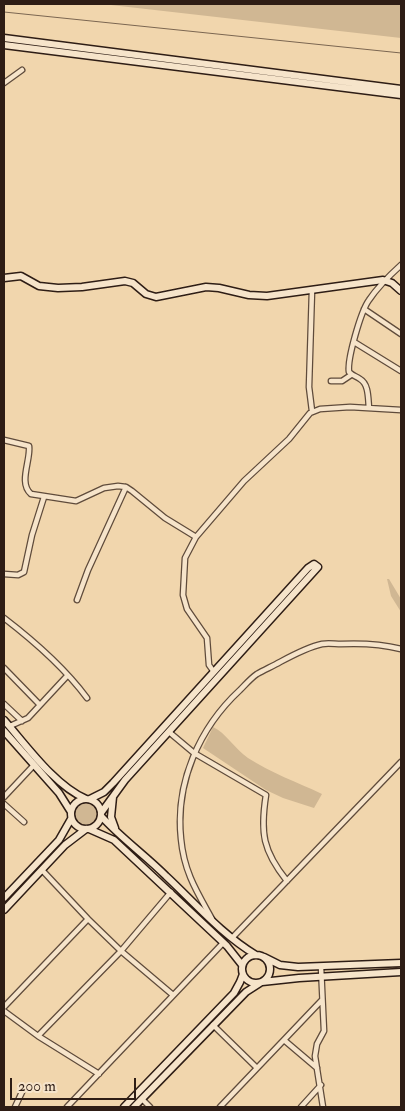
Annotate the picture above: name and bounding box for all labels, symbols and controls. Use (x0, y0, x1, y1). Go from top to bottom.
scale bar (12, 1068, 139, 1100)
text: 200 m (18, 1077, 56, 1096)

